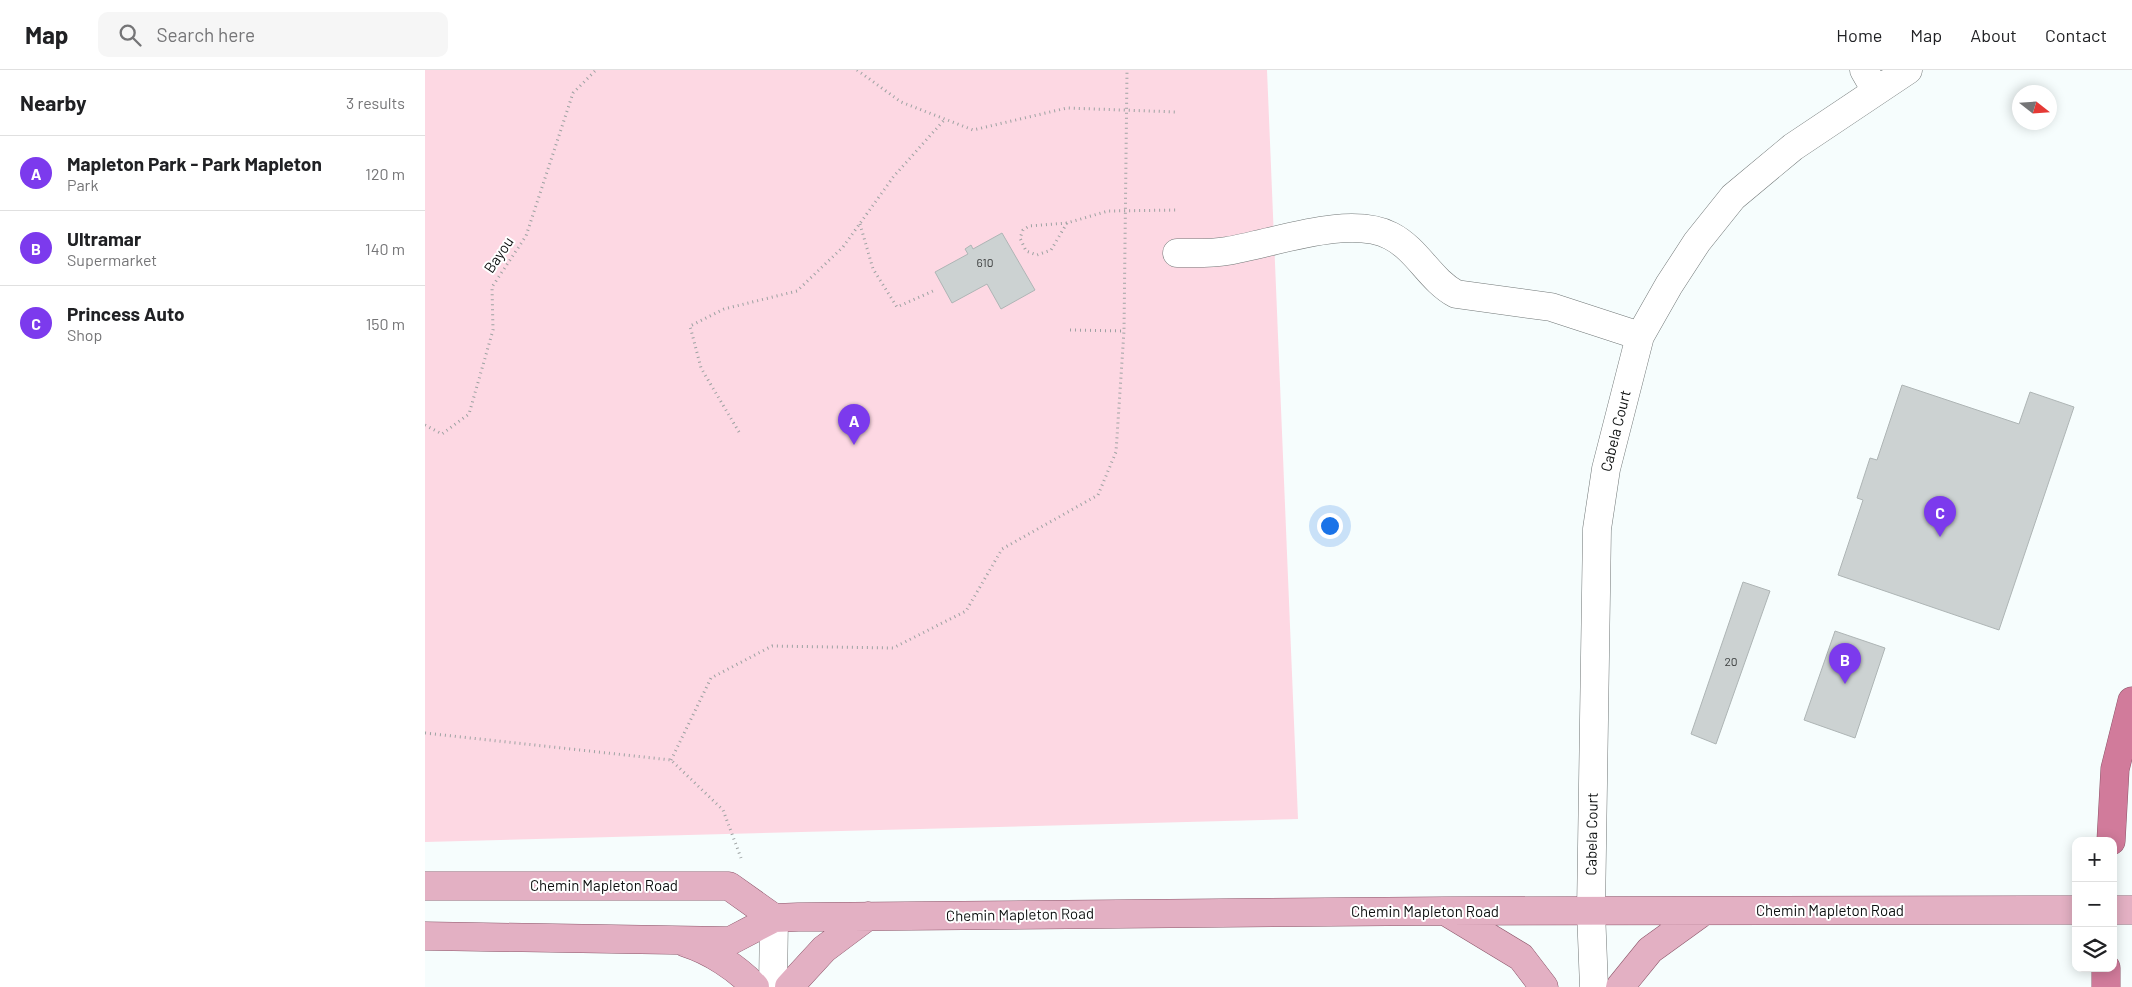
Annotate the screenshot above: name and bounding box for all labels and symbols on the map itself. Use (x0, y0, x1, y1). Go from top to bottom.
north arrow (2012, 85, 2057, 130)
street label: Bayou (480, 233, 517, 276)
house number: 610 (977, 255, 993, 269)
street label: Cabela Court (1596, 388, 1634, 473)
pin: A (838, 404, 870, 445)
pin: C (1924, 496, 1956, 537)
your location (1317, 513, 1343, 539)
pin: B (1829, 643, 1861, 684)
house number: 20 (1724, 654, 1738, 668)
street label: Cabela Court (1581, 792, 1601, 876)
street label: Chemin Mapleton Road (530, 876, 678, 894)
street label: Chemin Mapleton Road (1756, 901, 1904, 919)
street label: Chemin Mapleton Road (1351, 902, 1499, 920)
street label: Chemin Mapleton Road (946, 904, 1094, 924)

